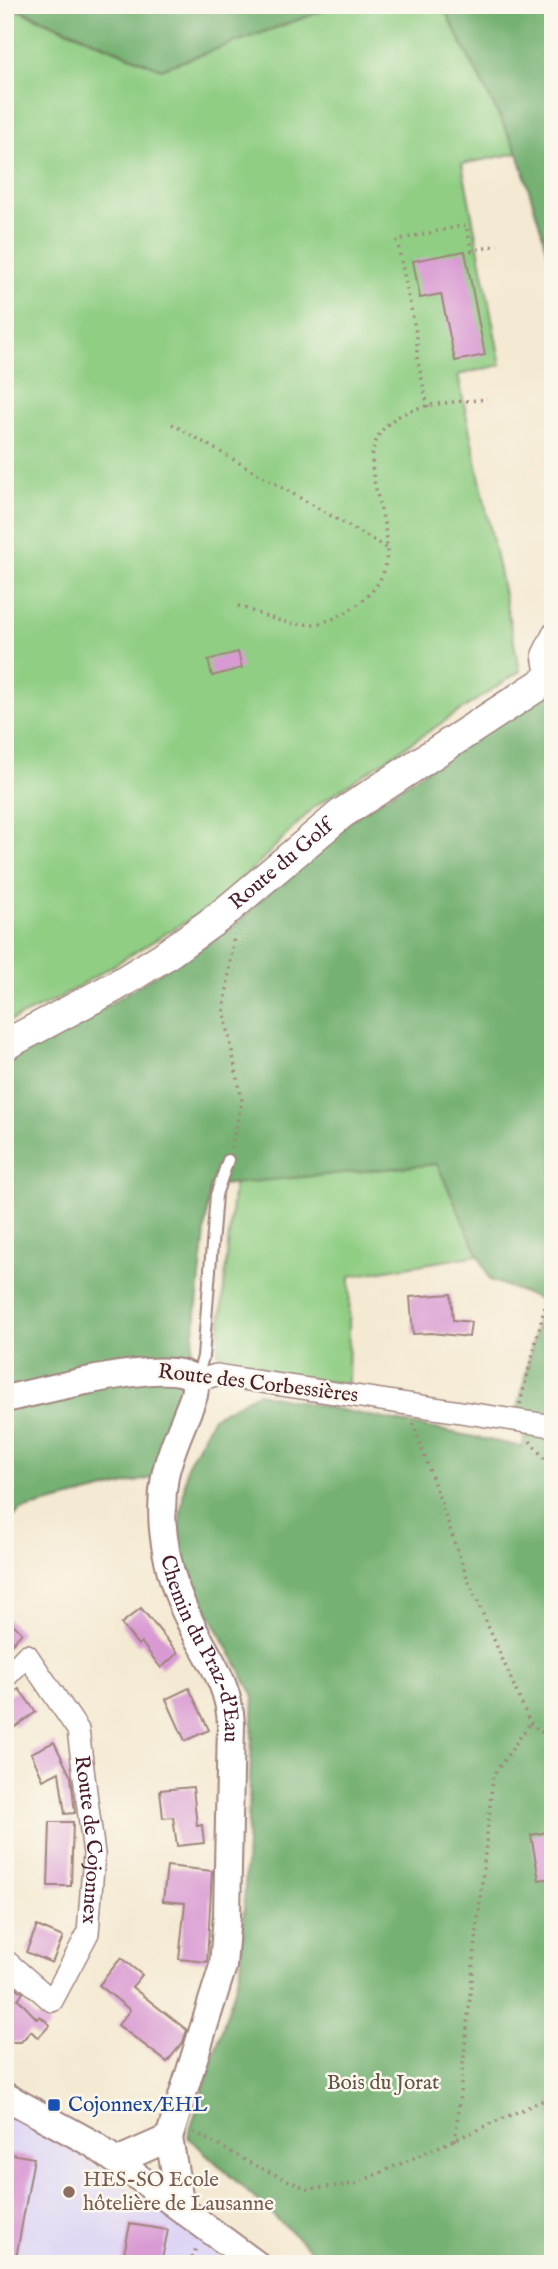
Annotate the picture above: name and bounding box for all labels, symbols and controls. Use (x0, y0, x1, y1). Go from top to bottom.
street label: Route du Golf (224, 811, 341, 916)
street label: Route des Corbessières (156, 1358, 360, 1410)
street label: Chemin du Praz-d'Eau (154, 1552, 245, 1743)
street label: Route de Cojonnex (68, 1754, 107, 1925)
park label: Bois du Jorat (327, 2070, 439, 2097)
place label: Cojonnex/EHL (68, 2092, 207, 2119)
marker: Cojonnex/EHL (46, 2097, 62, 2113)
place label: HES-SO Ecole hôtelière de Lausanne (83, 2167, 274, 2218)
marker: HES-SO Ecole hôtelière de Lausanne (61, 2184, 77, 2200)

